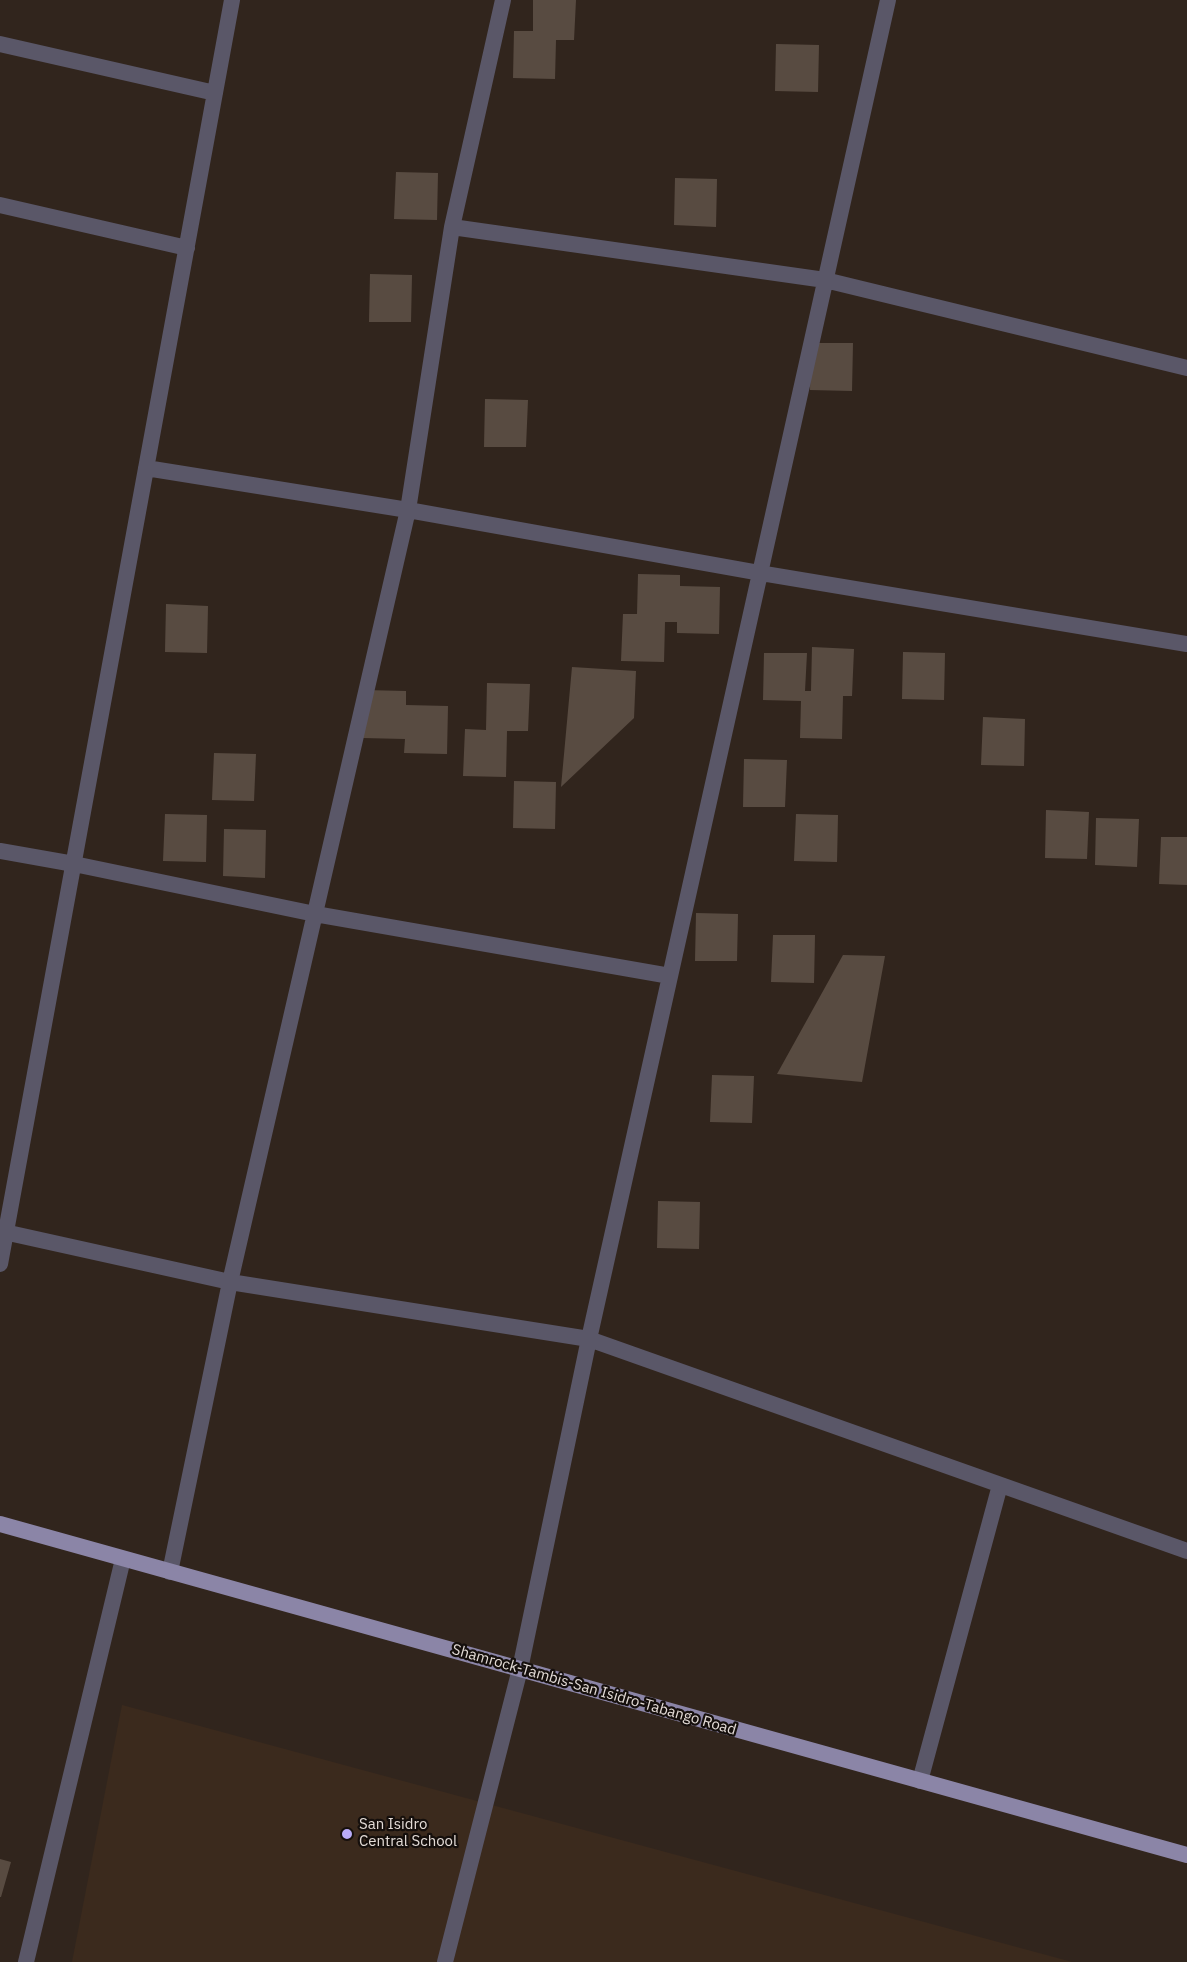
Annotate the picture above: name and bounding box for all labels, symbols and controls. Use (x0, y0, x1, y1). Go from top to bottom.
street label: Shamrock-Tambis-San Isidro-Tabango Road (450, 1641, 738, 1739)
place label: San Isidro Central School (359, 1816, 457, 1851)
marker: San Isidro Central School (340, 1827, 354, 1841)

